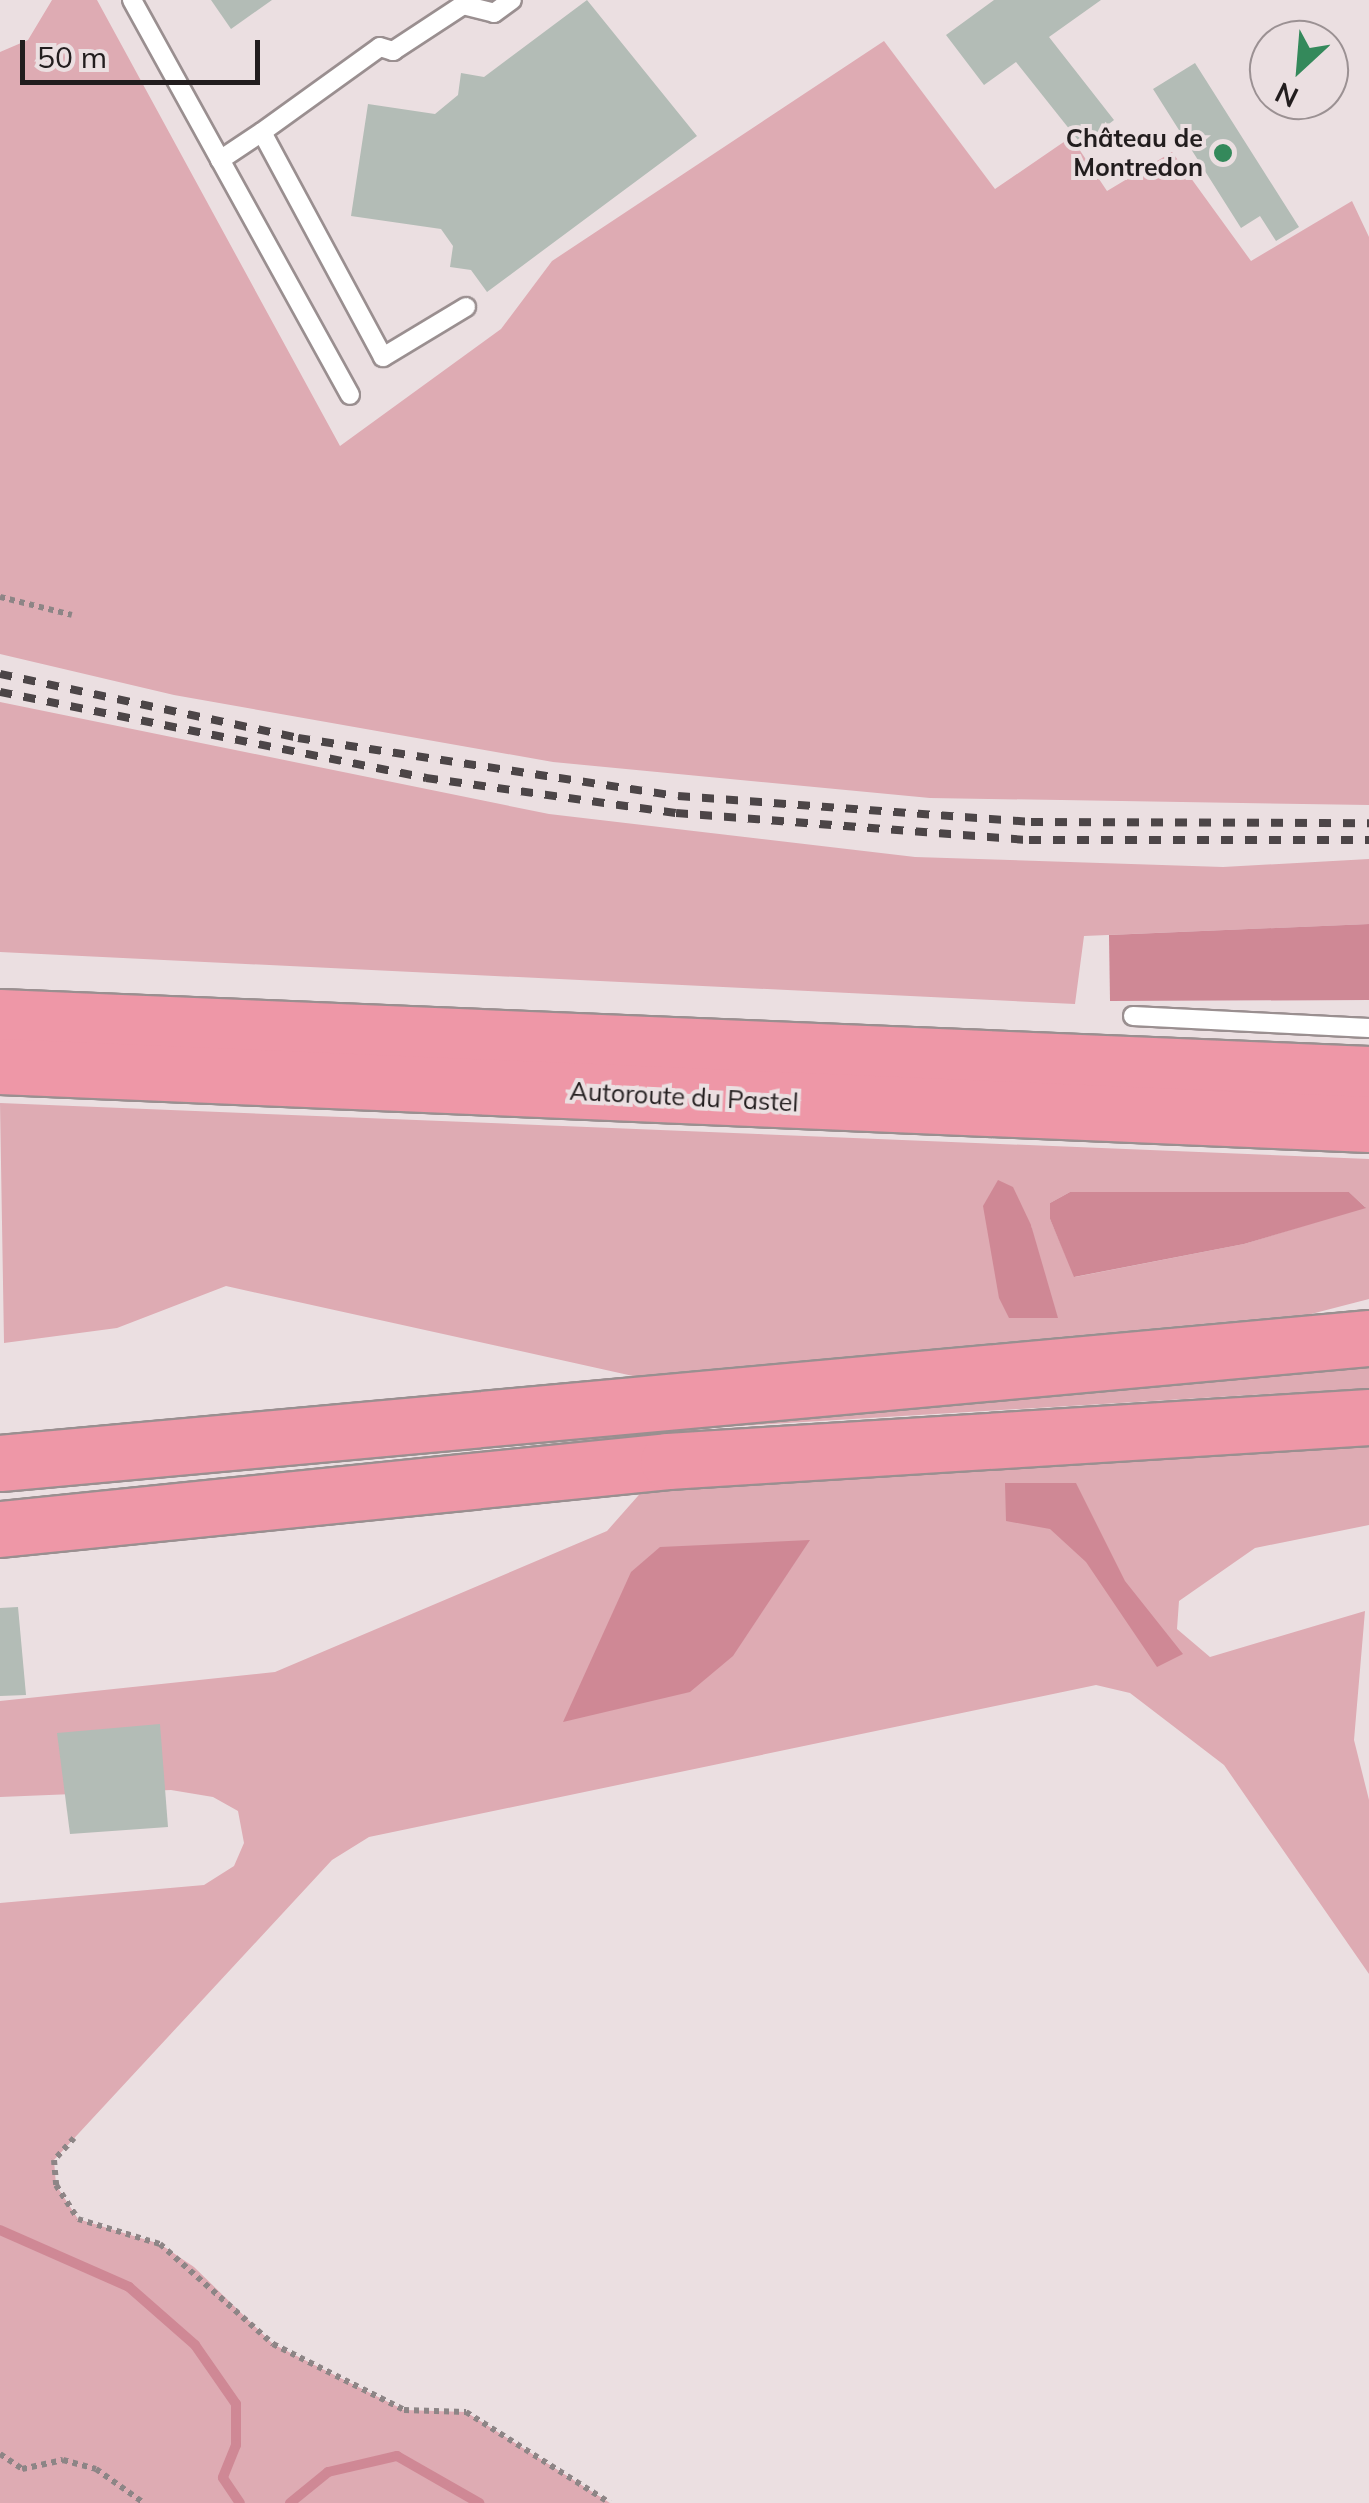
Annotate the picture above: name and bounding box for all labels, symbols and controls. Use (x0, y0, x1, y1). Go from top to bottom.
scale bar (25, 20, 265, 82)
north arrow (1249, 20, 1349, 120)
text: 50 m (37, 38, 107, 76)
text: N (1269, 75, 1304, 116)
place label: Château de Montredon (1066, 124, 1203, 183)
marker: Château de Montredon (1212, 142, 1234, 164)
street label: Autoroute du Pastel (569, 1076, 799, 1118)

